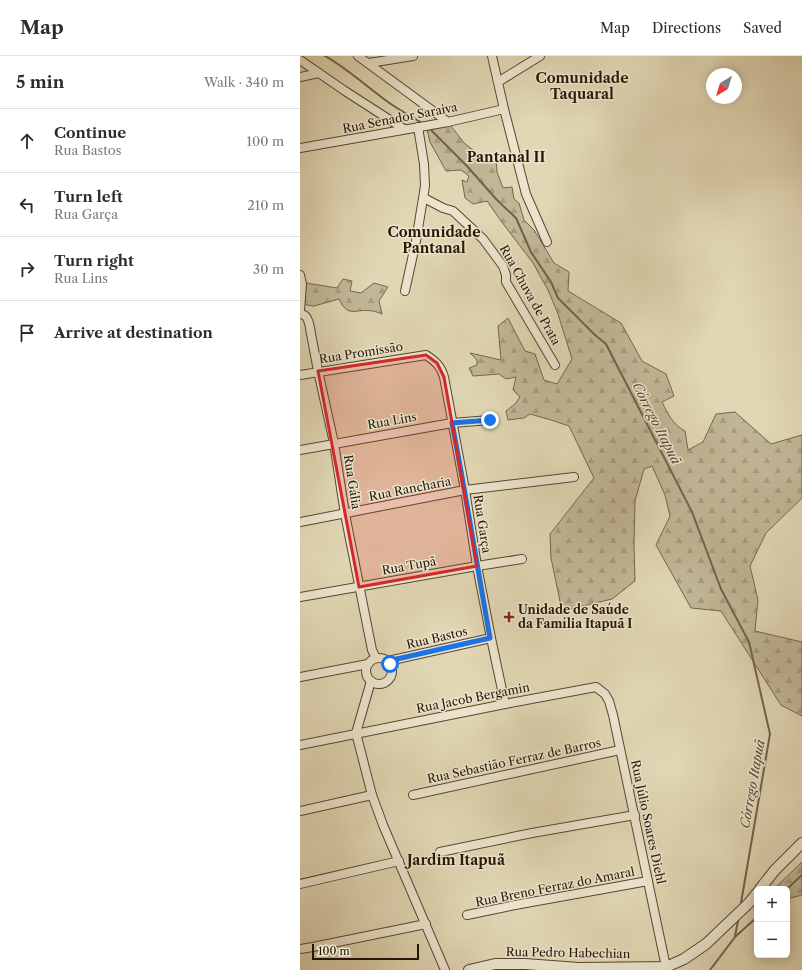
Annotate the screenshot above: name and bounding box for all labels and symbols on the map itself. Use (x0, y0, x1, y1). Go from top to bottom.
north arrow (706, 68, 742, 104)
district label: Comunidade Taquaral (535, 69, 629, 103)
street label: Rua Senador Saraiva (341, 99, 459, 136)
district label: Pantanal II (467, 148, 545, 166)
district label: Comunidade Pantanal (387, 223, 481, 257)
street label: Rua Chuva de Prata (497, 242, 565, 348)
street label: Rua Promissão (318, 338, 404, 367)
water label: Córrego Itapuã (629, 379, 685, 468)
street label: Rua Lins (366, 409, 418, 432)
route end (481, 411, 499, 429)
street label: Rua Gália (341, 454, 364, 511)
street label: Rua Rancharia (368, 473, 453, 504)
street label: Rua Garça (470, 494, 495, 555)
street label: Rua Tupã (381, 553, 438, 578)
place label: Unidade de Saúde da Família Itapuã I (518, 602, 632, 631)
marker: Unidade de Saúde da Família Itapuã I (503, 611, 515, 623)
street label: Rua Bastos (405, 623, 469, 652)
route start (381, 655, 399, 673)
street label: Rua Jacob Bergamin (415, 679, 531, 716)
street label: Rua Sebastião Ferraz de Barros (426, 735, 602, 786)
water label: Córrego Itapuã (736, 737, 768, 830)
street label: Rua Júlio Soares Diehl (628, 758, 669, 886)
district label: Jardim Itapuã (404, 851, 506, 869)
street label: Rua Breno Ferraz do Amaral (474, 864, 636, 909)
scale bar (312, 942, 419, 961)
street label: Rua Pedro Habechian (506, 944, 631, 961)

